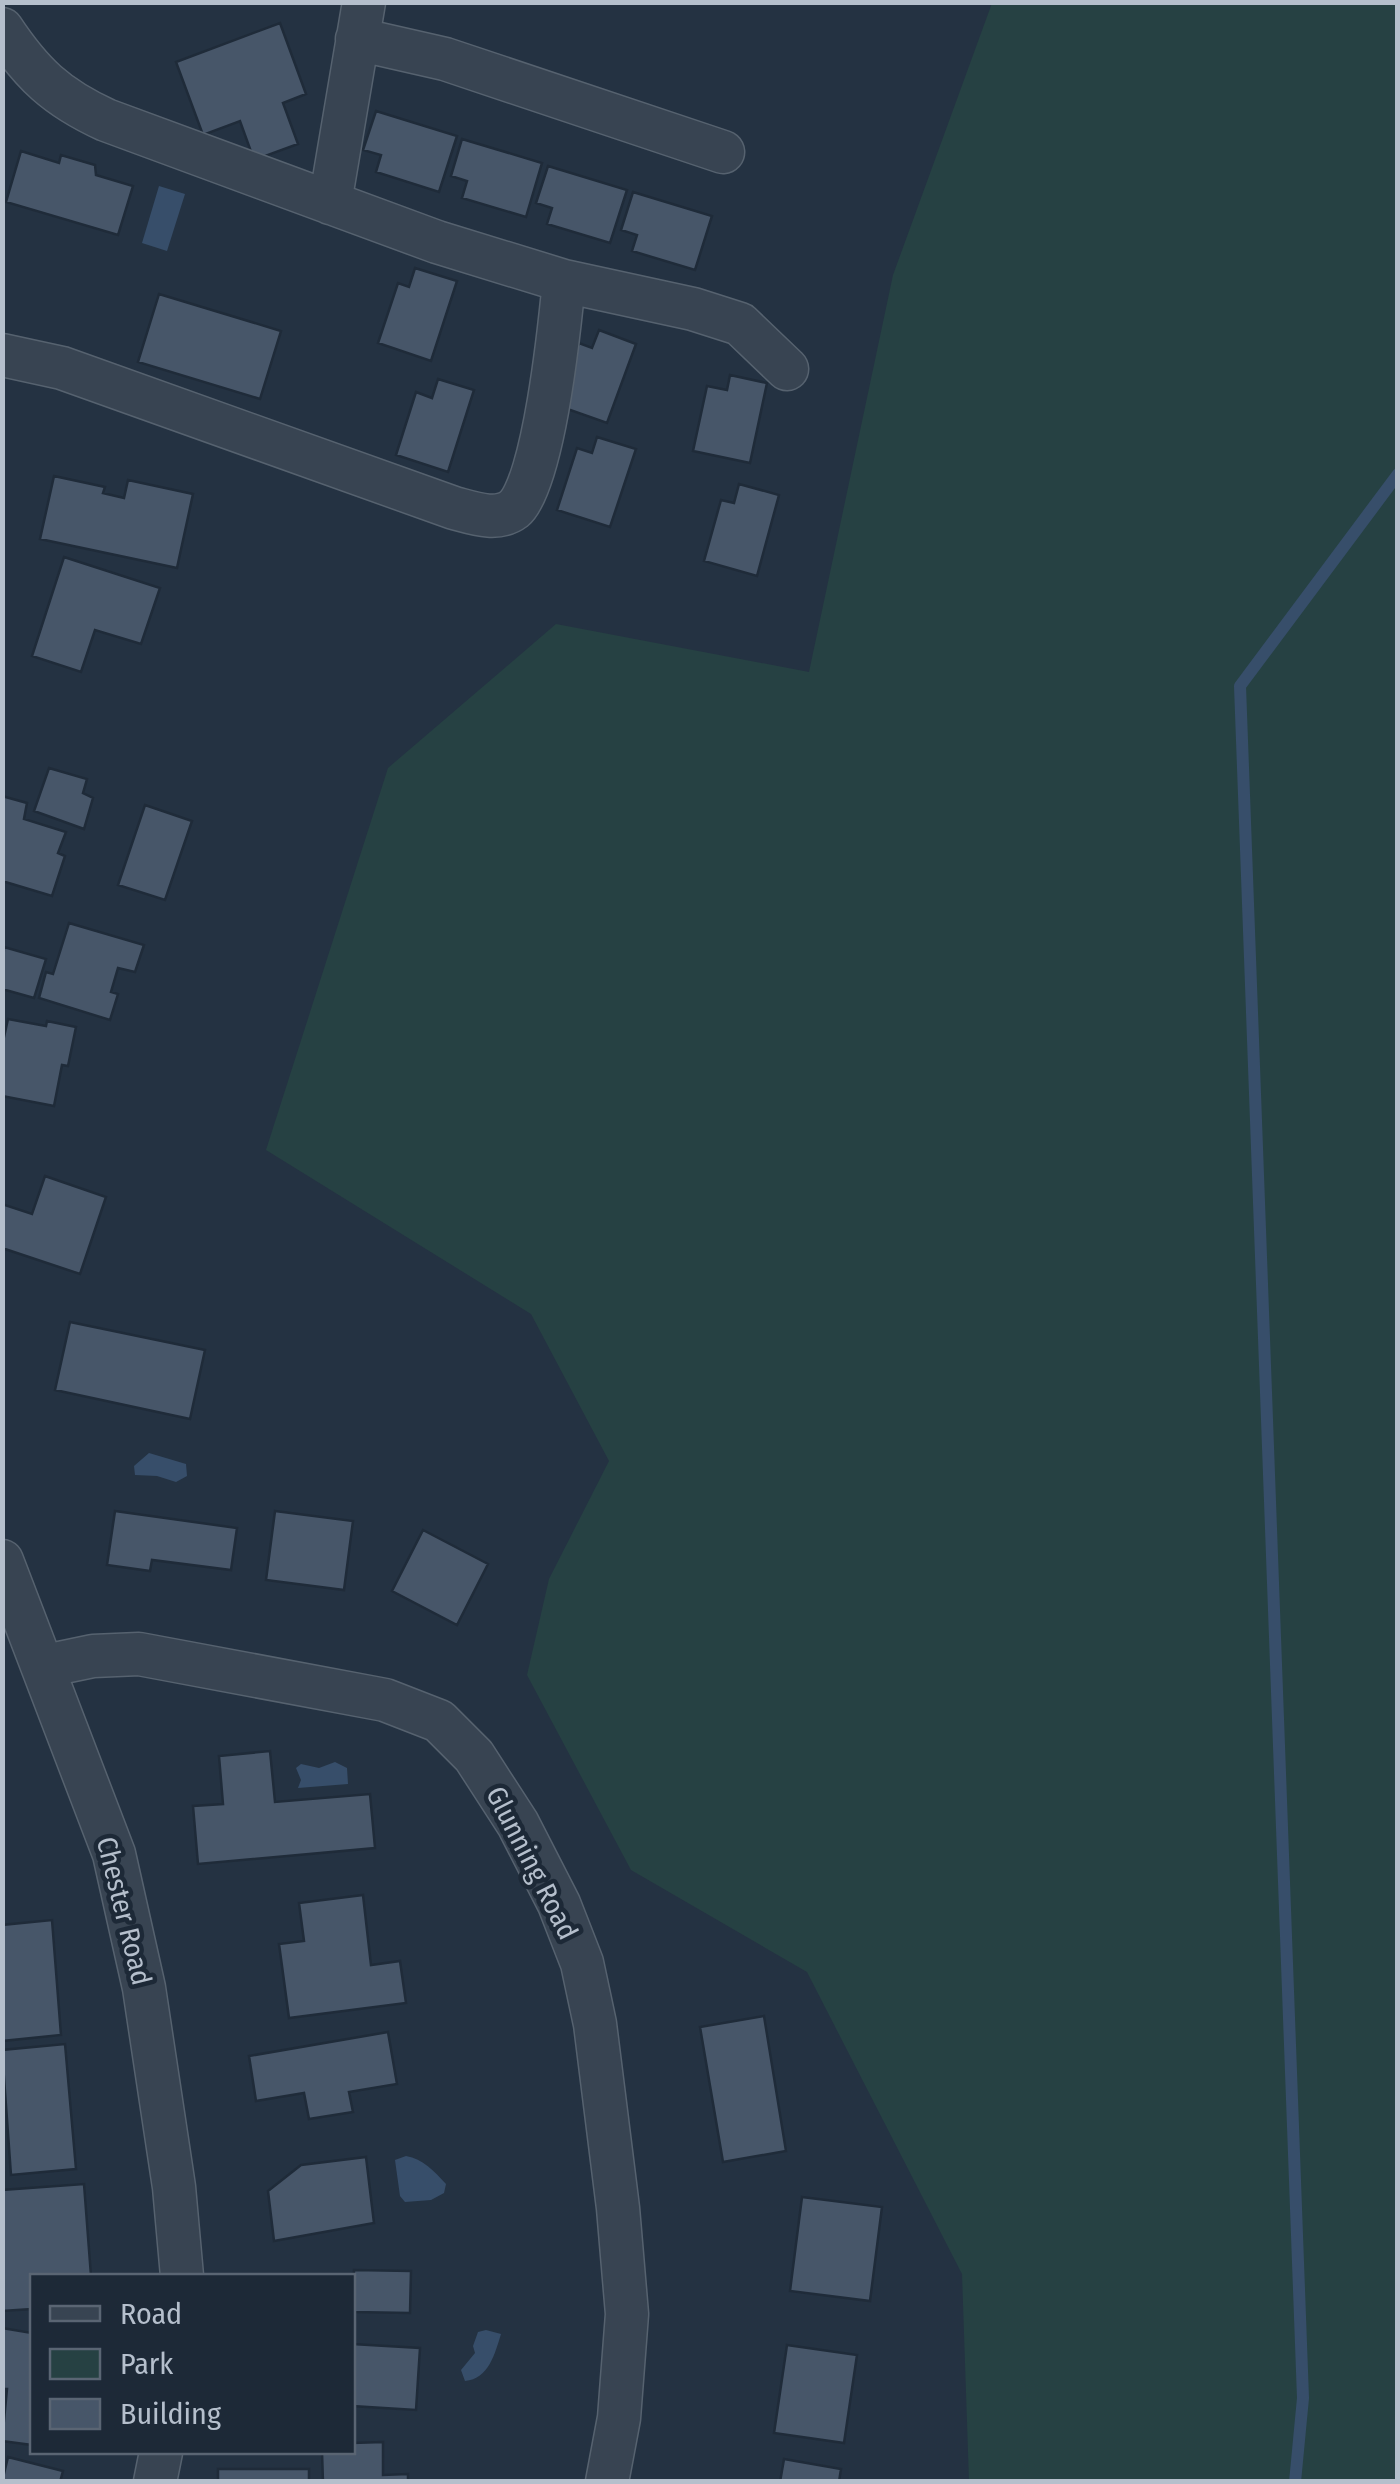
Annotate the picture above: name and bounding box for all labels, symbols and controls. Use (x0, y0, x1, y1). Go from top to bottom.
street label: Glunning Road (479, 1781, 585, 1945)
street label: Chester Road (90, 1834, 158, 1988)
legend (30, 2274, 355, 2454)
text: Road (120, 2296, 182, 2332)
text: Park (120, 2346, 173, 2382)
text: Building (120, 2396, 222, 2432)

